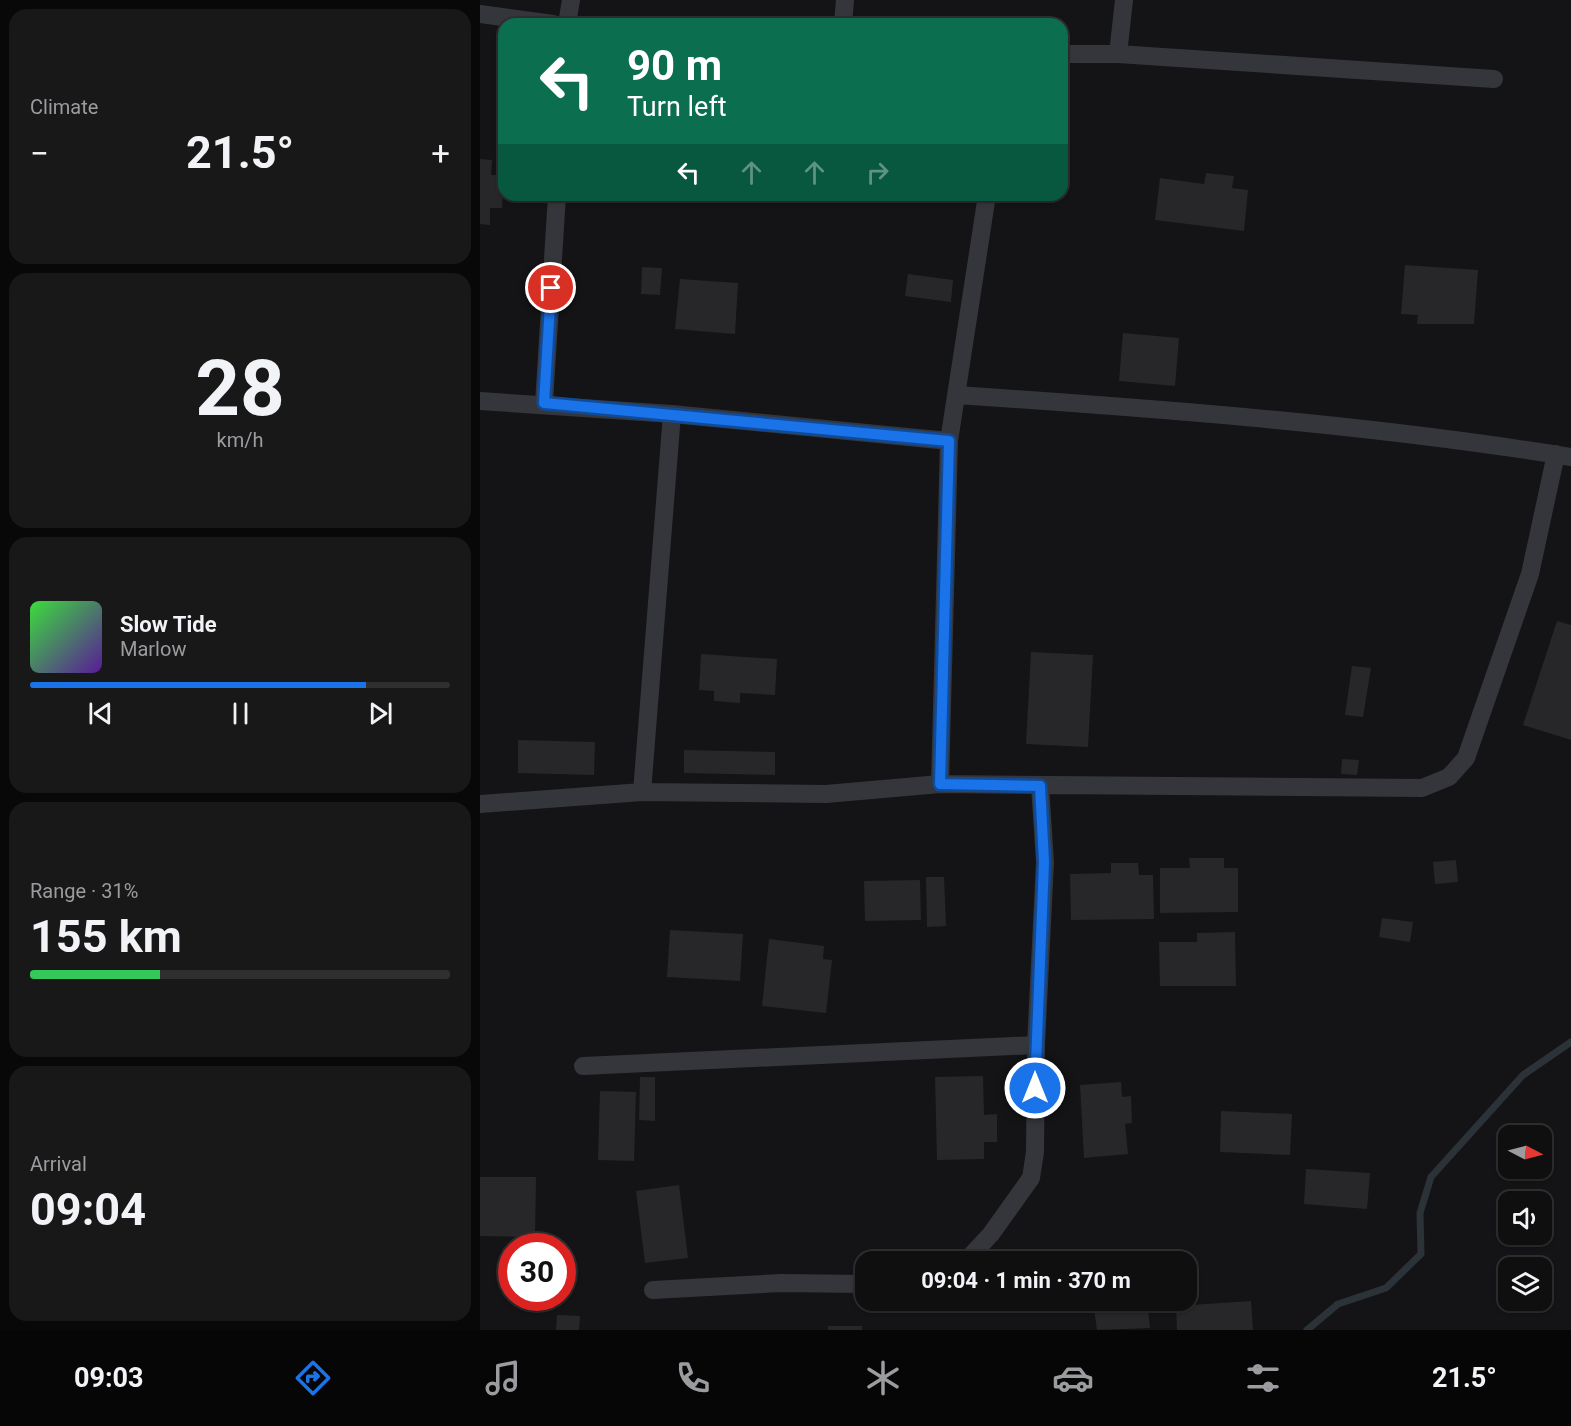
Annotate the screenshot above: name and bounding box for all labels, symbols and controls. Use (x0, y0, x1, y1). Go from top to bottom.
text: 90 m (627, 41, 722, 90)
icon: left (528, 42, 606, 120)
text: Turn left (627, 91, 727, 123)
text: Climate (30, 95, 98, 119)
text: 21.5° (186, 126, 294, 179)
text: − (30, 134, 49, 173)
text: + (431, 134, 450, 173)
icon: left (672, 156, 705, 189)
icon: ahead (735, 156, 768, 189)
icon: ahead (798, 156, 831, 189)
icon: right (861, 156, 894, 189)
pin (525, 262, 576, 313)
icon: arrive (534, 271, 567, 304)
text: 28 (195, 343, 285, 434)
text: km/h (217, 428, 263, 452)
text: Slow Tide (120, 612, 217, 637)
text: Marlow (120, 637, 186, 661)
icon: previous (84, 697, 117, 730)
icon: pause (224, 697, 257, 730)
icon: next (364, 697, 397, 730)
text: Range · 31% (30, 879, 138, 903)
text: 155 km (30, 910, 182, 963)
position arrow (1003, 1056, 1067, 1120)
north arrow (1498, 1125, 1552, 1179)
map controls (1498, 1125, 1552, 1311)
text: Arrival (30, 1152, 87, 1176)
text: 09:04 (30, 1183, 146, 1236)
button: sound (1498, 1191, 1552, 1245)
speed limit sign: 30 (498, 1233, 576, 1311)
button: layers (1498, 1257, 1552, 1311)
text: 09:04 · 1 min · 370 m (921, 1268, 1131, 1293)
icon: directions (292, 1357, 334, 1399)
icon: music (482, 1357, 524, 1399)
icon: phone (672, 1357, 714, 1399)
icon: climate (862, 1357, 904, 1399)
icon: car (1052, 1357, 1094, 1399)
icon: filters (1242, 1357, 1284, 1399)
text: 09:03 (74, 1362, 144, 1394)
text: 21.5° (1432, 1362, 1497, 1394)

